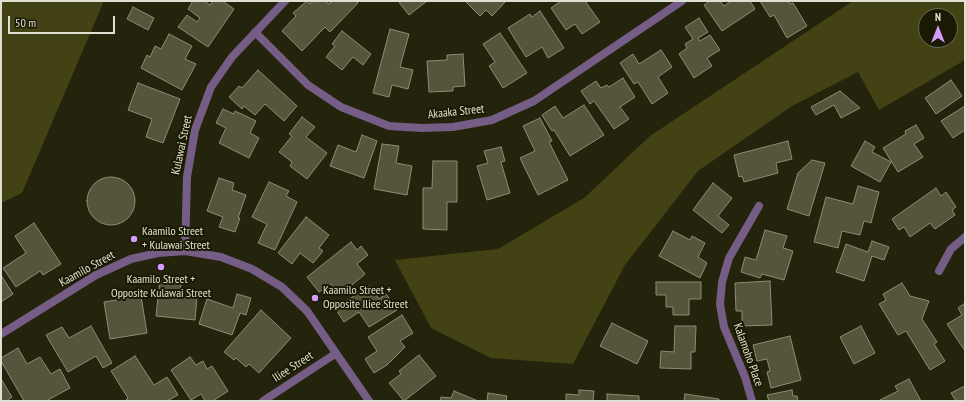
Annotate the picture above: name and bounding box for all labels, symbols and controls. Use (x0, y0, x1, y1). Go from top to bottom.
scale bar (10, 8, 117, 34)
north arrow (918, 8, 958, 48)
text: N (935, 10, 941, 24)
text: 50 m (15, 15, 36, 30)
street label: Akaaka Street (427, 102, 485, 122)
street label: Kulawai Street (169, 114, 195, 176)
place label: Kaamilo Street + Kulawai Street (142, 225, 210, 253)
marker: Kaamilo Street + Kulawai Street (129, 234, 139, 244)
street label: Kaamilo Street (57, 248, 117, 290)
marker: Kaamilo Street + Opposite Kulawai Street (156, 262, 166, 272)
place label: Kaamilo Street + Opposite Kulawai Street (111, 273, 211, 301)
place label: Kaamilo Street + Opposite Iliee Street (323, 284, 408, 312)
marker: Kaamilo Street + Opposite Iliee Street (310, 293, 320, 303)
street label: Kalamoho Place (730, 321, 766, 389)
street label: Iliee Street (270, 349, 316, 385)

